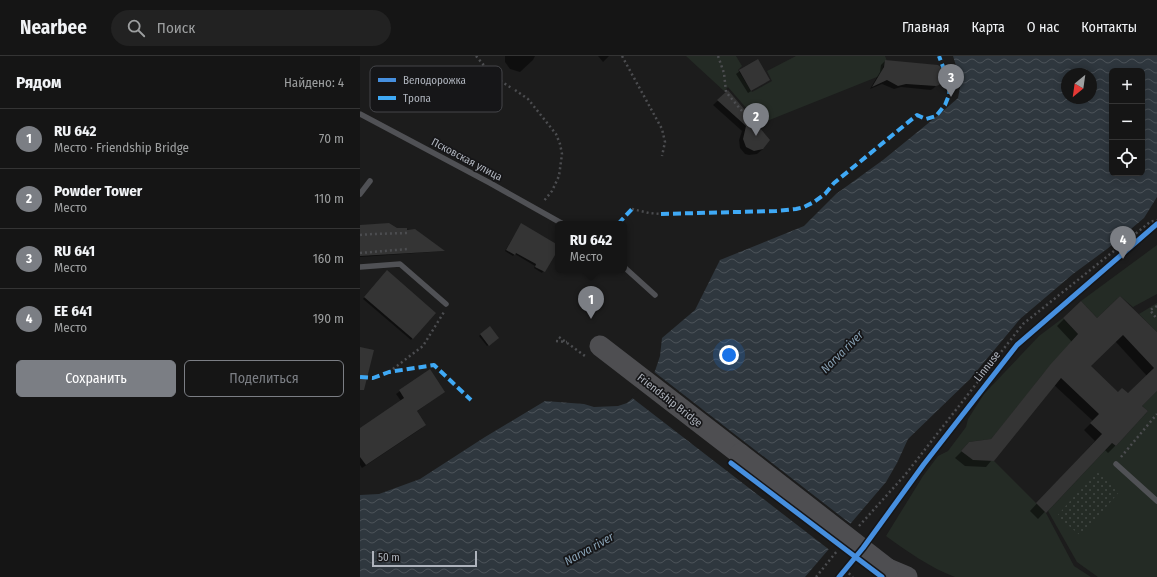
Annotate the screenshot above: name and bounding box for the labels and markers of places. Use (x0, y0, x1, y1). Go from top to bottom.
pin: 3 (938, 64, 964, 97)
pin: 2 (743, 103, 769, 136)
pin: 4 (1110, 226, 1136, 259)
pin: 1 (578, 286, 604, 319)

